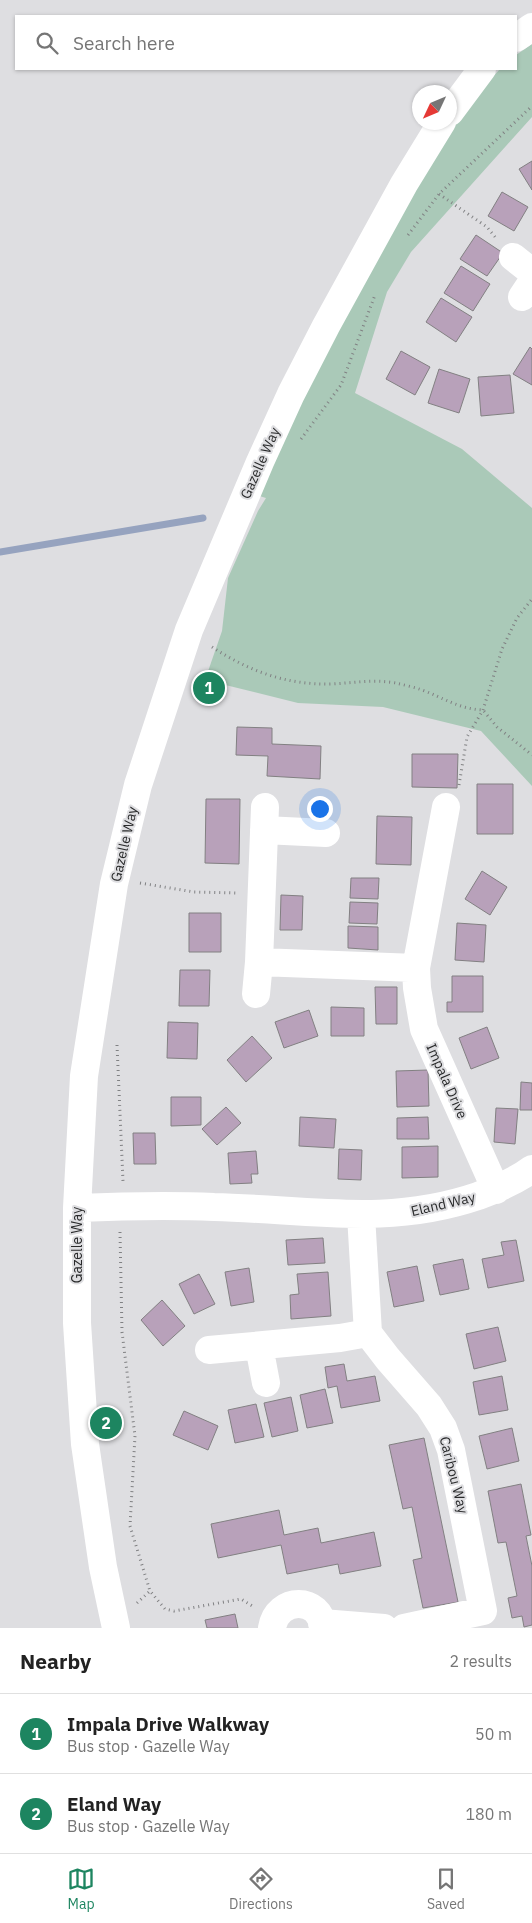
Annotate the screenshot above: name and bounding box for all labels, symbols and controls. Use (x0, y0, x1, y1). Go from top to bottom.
search box (15, 15, 517, 70)
icon: search (33, 29, 61, 57)
text: Search here (73, 31, 175, 55)
north arrow (412, 85, 457, 130)
street label: Gazelle Way (236, 424, 284, 502)
pin: 1 (193, 669, 225, 707)
your location (307, 796, 333, 822)
street label: Gazelle Way (107, 805, 141, 883)
street label: Impala Drive (422, 1041, 472, 1122)
street label: Eland Way (409, 1188, 477, 1220)
street label: Gazelle Way (68, 1207, 86, 1283)
pin: 2 (90, 1404, 122, 1442)
street label: Caribou Way (436, 1435, 472, 1515)
text: Nearby (20, 1647, 91, 1675)
text: 2 results (449, 1651, 512, 1671)
text: Impala Drive Walkway (67, 1712, 269, 1736)
text: 1 (31, 1724, 41, 1744)
text: 50 m (475, 1724, 512, 1744)
text: Bus stop · Gazelle Way (67, 1736, 230, 1756)
text: Eland Way (67, 1792, 161, 1816)
text: 2 (31, 1804, 41, 1824)
text: 180 m (465, 1804, 512, 1824)
text: Bus stop · Gazelle Way (67, 1816, 230, 1836)
tab: Map (67, 1865, 95, 1913)
tab: Directions (229, 1865, 293, 1913)
tab: Saved (427, 1865, 465, 1913)

